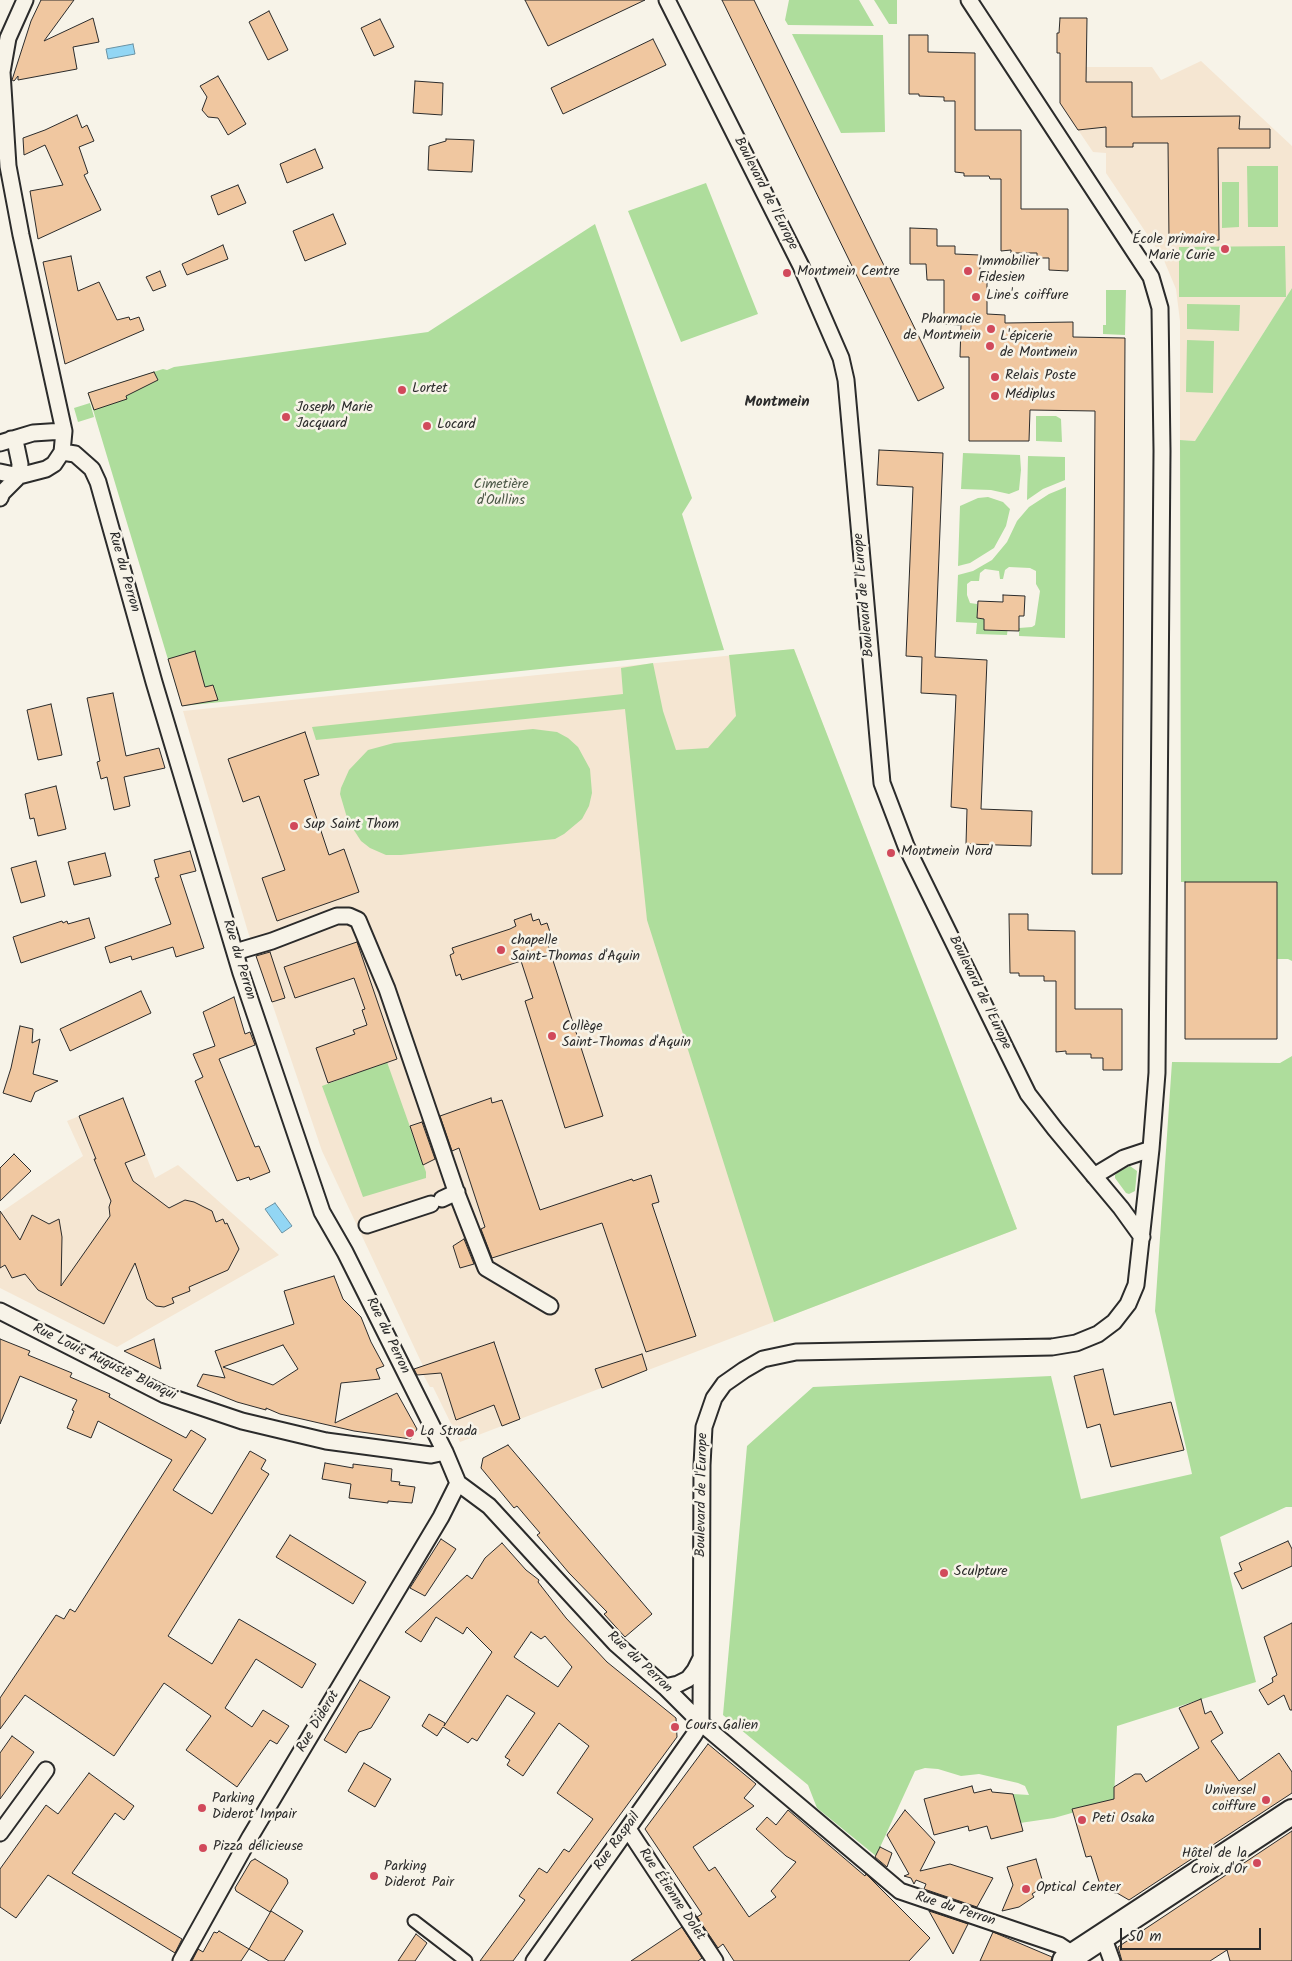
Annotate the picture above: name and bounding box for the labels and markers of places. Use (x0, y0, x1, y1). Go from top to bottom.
place label: École primaire Marie Curie (1132, 233, 1215, 266)
marker: École primaire Marie Curie (1219, 243, 1231, 255)
place label: Immobilier Fidesien (978, 255, 1039, 288)
place label: Montmein Centre (797, 265, 900, 281)
marker: Immobilier Fidesien (962, 265, 974, 277)
marker: Montmein Centre (781, 267, 793, 279)
place label: Line's coiffure (986, 289, 1068, 305)
marker: Line's coiffure (970, 291, 982, 303)
place label: Pharmacie de Montmein (904, 313, 981, 346)
marker: Pharmacie de Montmein (985, 323, 997, 335)
place label: L'épicerie de Montmein (1000, 330, 1077, 362)
marker: L'épicerie de Montmein (984, 340, 996, 352)
place label: Relais Poste (1005, 369, 1076, 385)
marker: Relais Poste (989, 371, 1001, 383)
place label: Lortet (412, 382, 448, 398)
marker: Lortet (396, 384, 408, 396)
place label: Médiplus (1005, 388, 1055, 404)
marker: Médiplus (989, 390, 1001, 402)
place label: Joseph Marie Jacquard (296, 401, 373, 434)
marker: Joseph Marie Jacquard (280, 411, 292, 423)
place label: Locard (437, 418, 475, 434)
marker: Locard (421, 420, 433, 432)
place label: Sup Saint Thom (304, 818, 399, 834)
marker: Sup Saint Thom (288, 820, 300, 832)
place label: Montmein Nord (901, 845, 993, 861)
marker: Montmein Nord (885, 847, 897, 859)
place label: chapelle Saint-Thomas d'Aquin (511, 934, 640, 966)
marker: chapelle Saint-Thomas d'Aquin (495, 944, 507, 956)
place label: Collège Saint-Thomas d'Aquin (562, 1020, 691, 1052)
marker: Collège Saint-Thomas d'Aquin (546, 1030, 558, 1042)
place label: La Strada (420, 1425, 477, 1441)
marker: La Strada (404, 1427, 416, 1439)
place label: Sculpture (954, 1565, 1008, 1581)
marker: Sculpture (938, 1567, 950, 1579)
place label: Cours Galien (685, 1719, 758, 1735)
marker: Cours Galien (669, 1721, 681, 1733)
place label: Universel coiffure (1204, 1784, 1256, 1816)
place label: Parking Diderot Impair (212, 1792, 296, 1824)
marker: Universel coiffure (1260, 1794, 1272, 1806)
marker: Parking Diderot Impair (196, 1802, 208, 1814)
place label: Peti Osaka (1092, 1812, 1155, 1828)
marker: Peti Osaka (1076, 1814, 1088, 1826)
place label: Pizza délicieuse (213, 1840, 303, 1856)
marker: Pizza délicieuse (197, 1842, 209, 1854)
place label: Hôtel de la Croix d'Or (1182, 1847, 1247, 1880)
marker: Hôtel de la Croix d'Or (1251, 1857, 1263, 1869)
place label: Parking Diderot Pair (384, 1860, 454, 1892)
marker: Parking Diderot Pair (368, 1870, 380, 1882)
place label: Optical Center (1036, 1881, 1120, 1897)
marker: Optical Center (1020, 1883, 1032, 1895)

